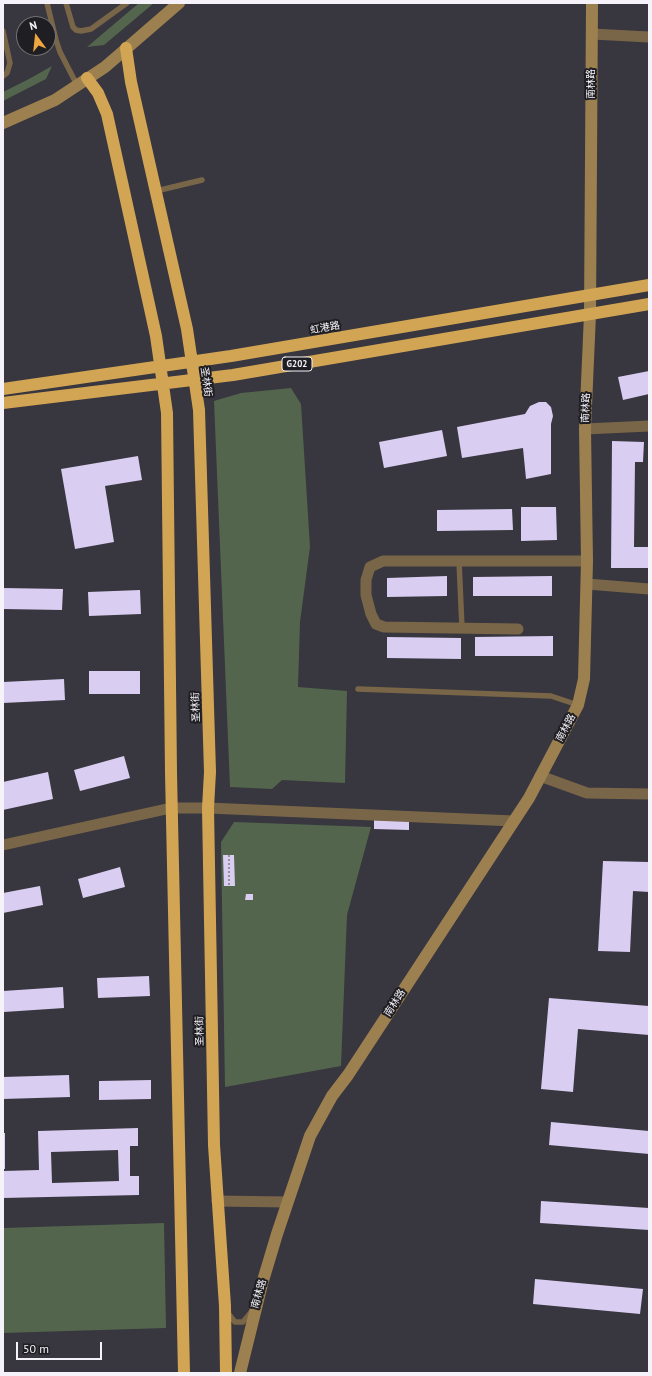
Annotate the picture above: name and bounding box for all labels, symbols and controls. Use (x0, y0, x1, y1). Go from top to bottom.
north arrow (16, 16, 56, 56)
text: N (28, 18, 38, 33)
street label: 南林路 (585, 69, 597, 99)
street label: 虹港路 (309, 319, 341, 337)
road number: G202 (282, 357, 312, 371)
street label: 圣林街 (198, 366, 214, 398)
street label: 南林路 (579, 393, 593, 423)
street label: 圣林街 (189, 692, 203, 722)
street label: 南林路 (554, 712, 578, 744)
street label: 南林路 (382, 987, 408, 1019)
street label: 圣林街 (194, 1016, 206, 1046)
street label: 南林路 (249, 1278, 269, 1310)
scale bar (18, 1334, 104, 1360)
text: 50 m (23, 1341, 49, 1356)

